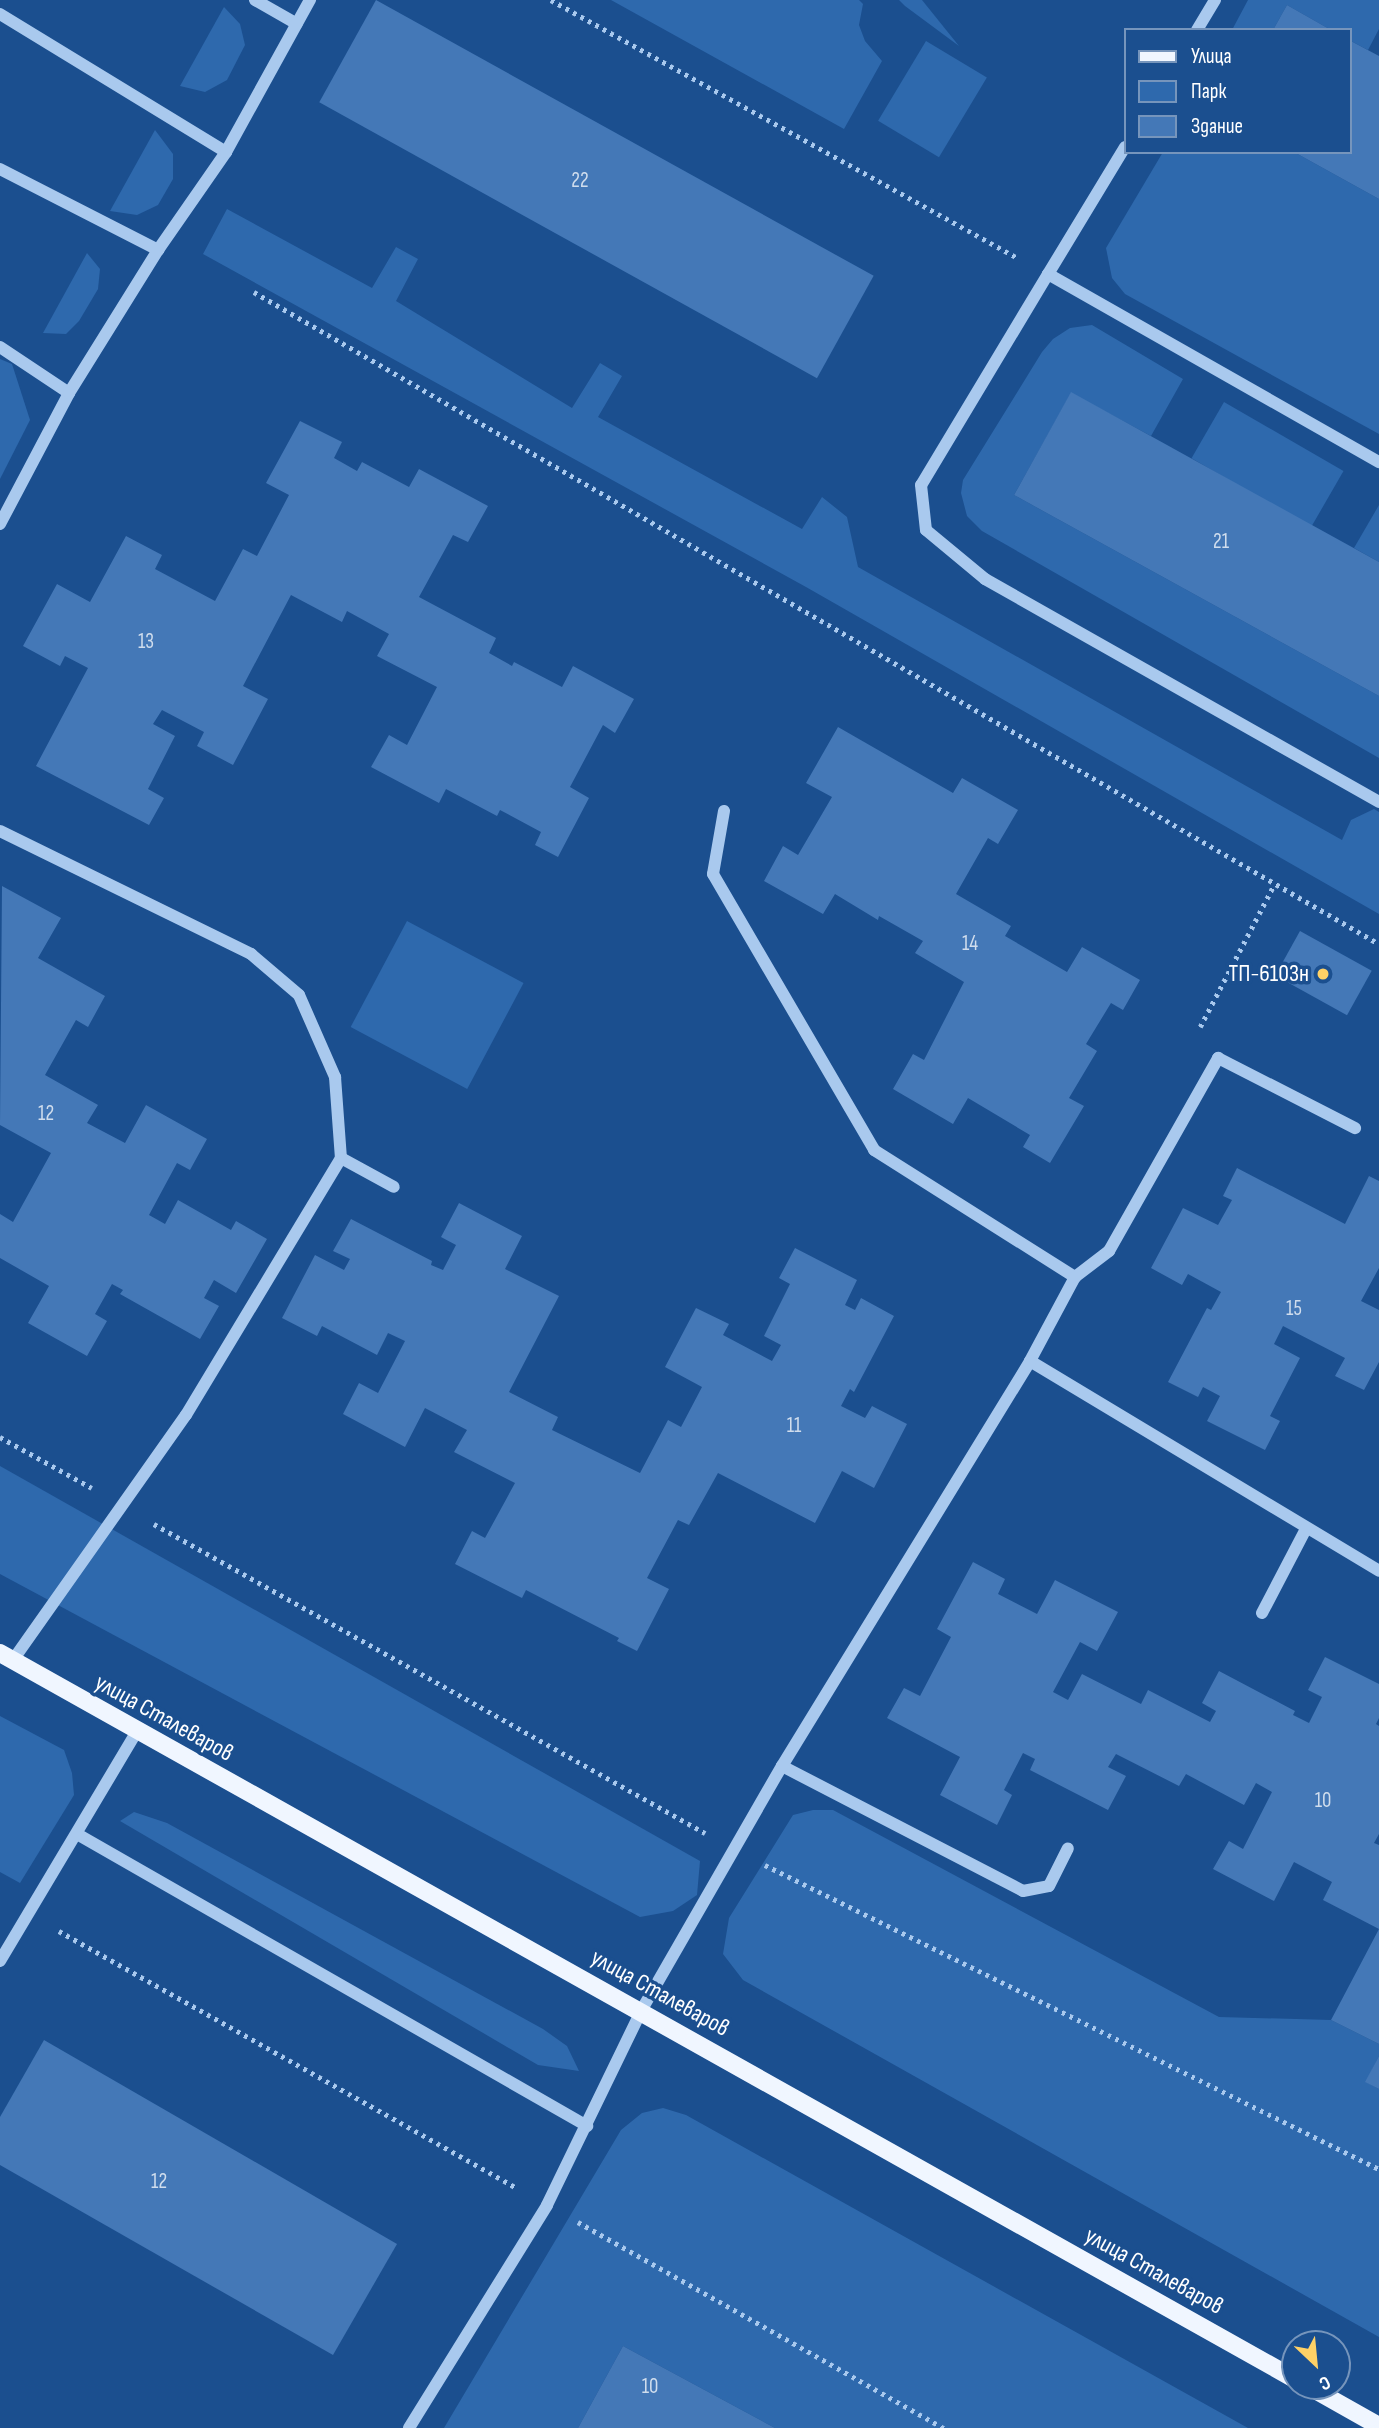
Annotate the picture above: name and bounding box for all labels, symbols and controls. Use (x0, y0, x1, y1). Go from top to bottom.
legend (1124, 28, 1351, 154)
text: Улица (1191, 44, 1232, 69)
text: Парк (1191, 79, 1226, 104)
text: Здание (1191, 114, 1243, 139)
house number: 22 (571, 168, 589, 194)
house number: 21 (1213, 529, 1229, 555)
house number: 13 (138, 629, 154, 655)
house number: 14 (962, 931, 978, 957)
place label: ТП-6103н (1229, 960, 1309, 988)
marker: ТП-6103н (1315, 966, 1331, 982)
house number: 12 (38, 1101, 54, 1127)
house number: 15 (1286, 1296, 1302, 1322)
house number: 11 (787, 1413, 801, 1439)
street label: улица Сталеваров (90, 1668, 238, 1768)
house number: 10 (1315, 1788, 1331, 1814)
street label: улица Сталеваров (586, 1943, 734, 2043)
house number: 12 (151, 2169, 167, 2195)
street label: улица Сталеваров (1080, 2221, 1228, 2321)
north arrow (1281, 2330, 1351, 2400)
text: С (1315, 2370, 1334, 2395)
house number: 10 (642, 2374, 658, 2400)

